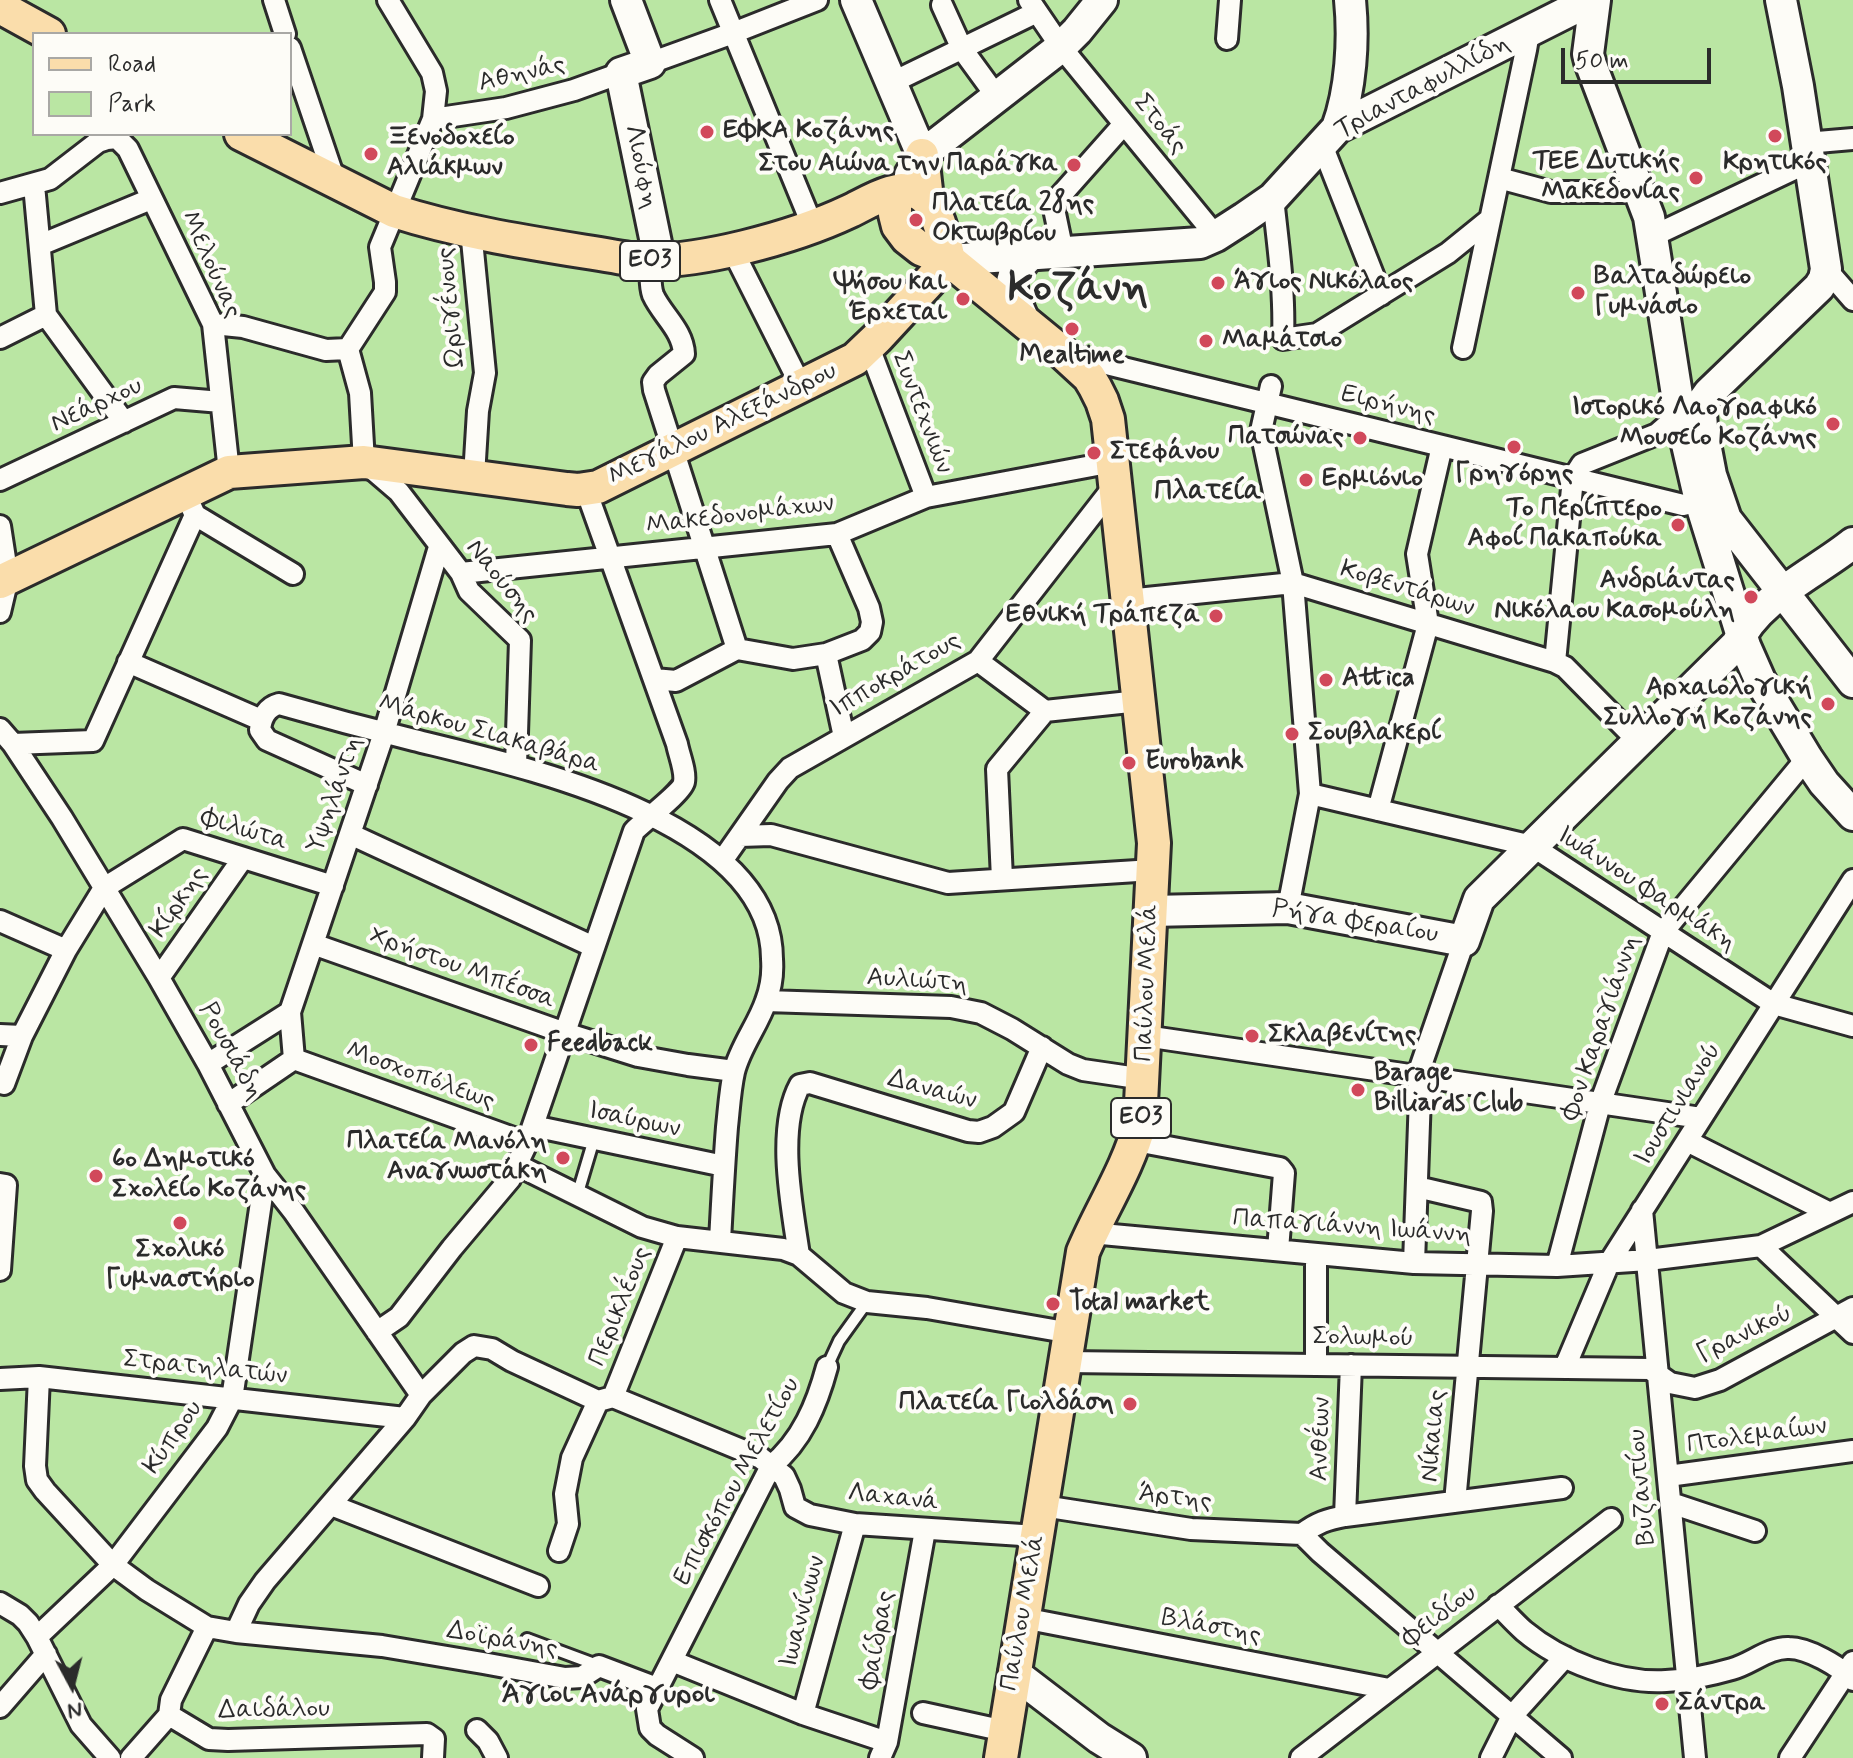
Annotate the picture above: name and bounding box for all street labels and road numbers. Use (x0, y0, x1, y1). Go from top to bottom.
street label: Τριανταφυλλίδη (1330, 29, 1516, 147)
street label: Αθηνάς (476, 50, 568, 100)
street label: Στοάς (1125, 89, 1193, 161)
street label: Λιούφη (616, 122, 664, 212)
street label: Μελούνας (173, 206, 247, 324)
road number: ΕΟ3 (620, 241, 680, 281)
street label: Ωριγένους (431, 246, 473, 370)
street label: Συντεχνιών (883, 347, 959, 479)
street label: Μεγάλου Αλεξάνδρου (604, 356, 842, 494)
street label: Νεάρχου (46, 371, 148, 441)
street label: Ειρήνης (1338, 379, 1438, 433)
street label: Μακεδονομάχων (644, 489, 836, 543)
street label: Ναούσης (458, 534, 544, 630)
street label: Κοβεντάρων (1336, 555, 1478, 625)
street label: Ιπποκράτους (825, 626, 967, 726)
street label: Μάρκου Σιακαβάρα (374, 688, 604, 782)
street label: Υψηλάντη (302, 733, 370, 857)
street label: Φιλώτα (197, 803, 291, 859)
street label: Ιωάννου Φαρμάκη (1551, 820, 1741, 960)
street label: Κίρκης (144, 861, 216, 945)
street label: Ρήγα Φεραίου (1270, 894, 1440, 952)
street label: Παύλου Μελά (1130, 904, 1166, 1062)
street label: Χρήστου Μπέσσα (365, 921, 559, 1017)
street label: Φον Καραγιάννη (1556, 931, 1648, 1125)
street label: Αυλιώτη (866, 963, 968, 1001)
street label: Ρουσιάδη (191, 998, 269, 1106)
street label: Μοσχοπόλεως (341, 1036, 499, 1118)
street label: Ιουστινιανού (1629, 1038, 1729, 1172)
street label: Δαναών (884, 1064, 980, 1118)
street label: Ισαύρων (585, 1096, 683, 1146)
road number: ΕΟ3 (1111, 1098, 1171, 1138)
street label: Παπαγιάννη Ιωάννη (1232, 1204, 1472, 1252)
street label: Περικλέους (583, 1243, 659, 1371)
street label: Γρανικού (1692, 1299, 1798, 1371)
street label: Σολωμού (1312, 1323, 1414, 1355)
street label: Στρατηλατών (122, 1345, 288, 1393)
street label: Επισκόπου Μελετίου (668, 1373, 808, 1591)
street label: Νίκαιας (1415, 1388, 1455, 1484)
street label: Κύπρου (137, 1395, 211, 1481)
street label: Ανθέων (1305, 1396, 1339, 1482)
street label: Πτολεμαίων (1685, 1412, 1829, 1462)
street label: Βυζαντίου (1622, 1428, 1664, 1546)
street label: Λαχανά (846, 1479, 940, 1519)
street label: Άρτης (1137, 1479, 1213, 1519)
street label: Παύλου Μελά (995, 1533, 1053, 1693)
street label: Ιωαννίνων (774, 1553, 834, 1671)
street label: Φειδίου (1396, 1579, 1484, 1655)
street label: Φαίδρας (855, 1588, 903, 1692)
street label: Βλάστης (1159, 1603, 1263, 1653)
street label: Δοϊράνης (444, 1616, 560, 1666)
street label: Δαιδάλου (218, 1694, 330, 1728)

